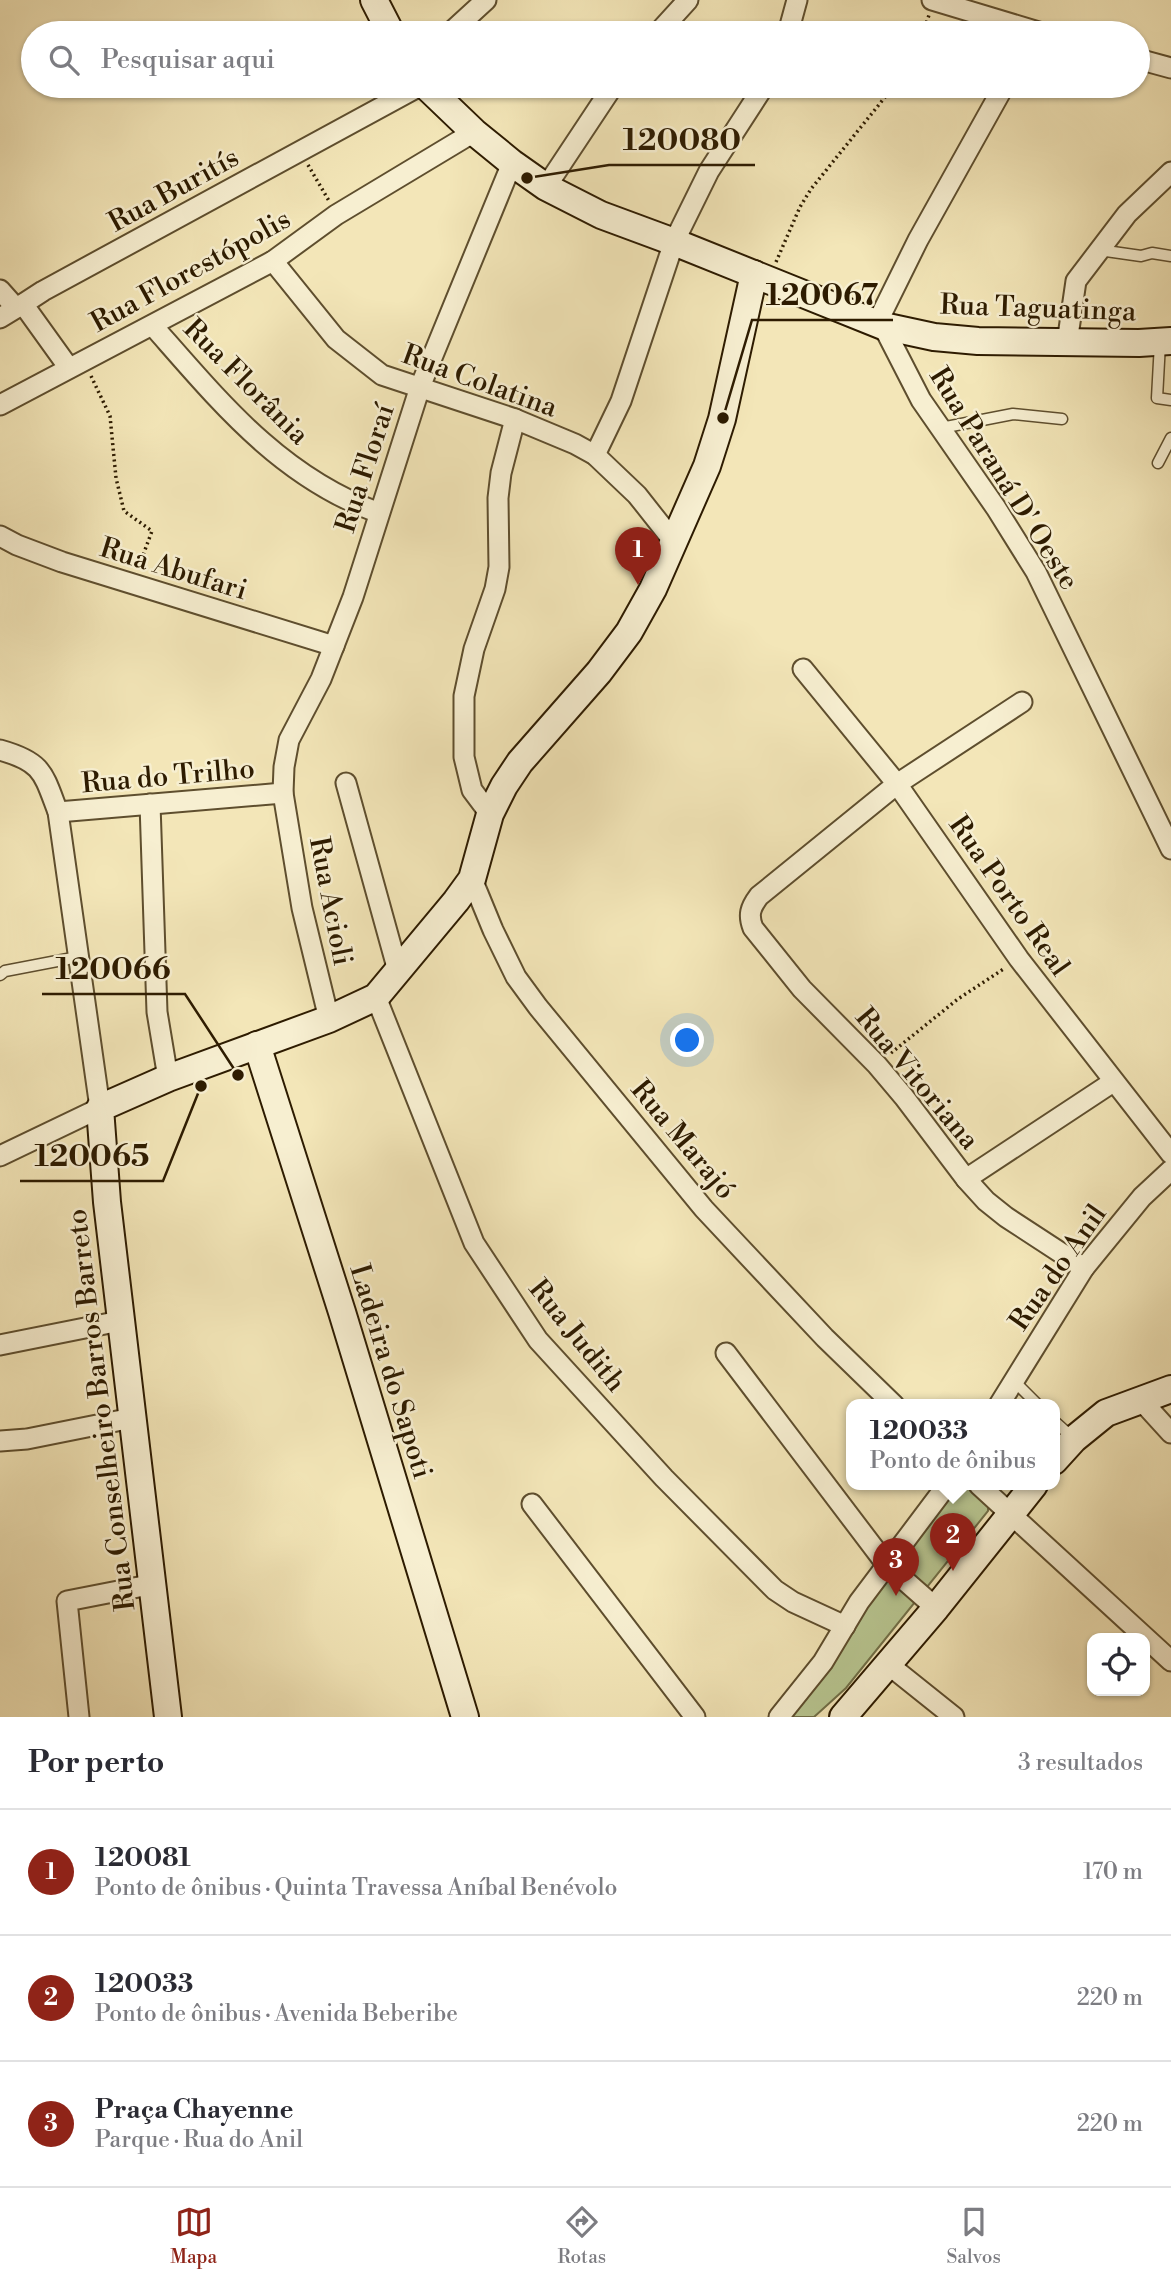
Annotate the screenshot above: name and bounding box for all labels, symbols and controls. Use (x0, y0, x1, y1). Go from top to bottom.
search box (21, 21, 1150, 98)
icon: search (45, 41, 83, 79)
text: Pesquisar aqui (101, 44, 275, 76)
callout: 120080 (609, 114, 755, 165)
text: 120080 (623, 122, 741, 160)
street label: Rua Buritís (102, 140, 245, 240)
street label: Rua Florestópolis (85, 202, 297, 341)
callout: 120067 (752, 269, 893, 320)
text: 120067 (766, 277, 879, 315)
street label: Rua Taguatinga (939, 288, 1138, 329)
street label: Rua Florânia (176, 312, 317, 453)
street label: Rua Colatina (397, 337, 563, 426)
street label: Rua Paraná D' Oeste (921, 361, 1086, 597)
street label: Rua Floraí (328, 398, 403, 537)
pin: 1 (615, 527, 661, 585)
street label: Rua Abufari (96, 530, 251, 608)
street label: Rua do Trilho (80, 751, 256, 802)
street label: Rua Porto Real (941, 809, 1077, 983)
street label: Rua Acioli (301, 834, 360, 969)
callout: 120066 (42, 943, 185, 994)
text: 120066 (55, 951, 171, 989)
street label: Rua Vitoriana (847, 1001, 987, 1158)
your location (670, 1023, 704, 1057)
street label: Rua Marajó (623, 1073, 743, 1207)
callout: 120065 (20, 1130, 163, 1181)
text: 120065 (35, 1138, 149, 1176)
street label: Rua do Anil (1002, 1198, 1114, 1338)
street label: Rua Conselheiro Barros Barreto (59, 1207, 144, 1613)
street label: Ladeira do Sapoti (341, 1260, 440, 1483)
street label: Rua Judith (521, 1272, 633, 1400)
popup (846, 1399, 1060, 1490)
text: 120033 (870, 1415, 968, 1447)
text: Ponto de ônibus (870, 1447, 1036, 1475)
pin: 2 (930, 1513, 976, 1571)
pin: 3 (873, 1538, 919, 1596)
map controls (1087, 1633, 1150, 1696)
button: locate (1087, 1633, 1150, 1696)
text: Por perto (28, 1744, 164, 1782)
text: 3 resultados (1018, 1749, 1143, 1777)
text: 120081 (95, 1842, 191, 1874)
text: 1 (45, 1858, 57, 1886)
text: 170 m (1083, 1858, 1143, 1886)
text: Ponto de ônibus · Quinta Travessa Aníbal Benévolo (95, 1874, 618, 1902)
text: 120033 (95, 1968, 193, 2000)
text: 2 (44, 1984, 58, 2012)
text: 220 m (1077, 1984, 1143, 2012)
text: Ponto de ônibus · Avenida Beberibe (95, 2000, 458, 2028)
text: Praça Chayenne (95, 2094, 293, 2126)
text: 3 (44, 2110, 58, 2138)
text: 220 m (1077, 2110, 1143, 2138)
text: Parque · Rua do Anil (95, 2126, 303, 2154)
tab: Mapa (170, 2203, 217, 2269)
tab: Rotas (558, 2203, 606, 2269)
tab: Salvos (946, 2203, 1001, 2269)

